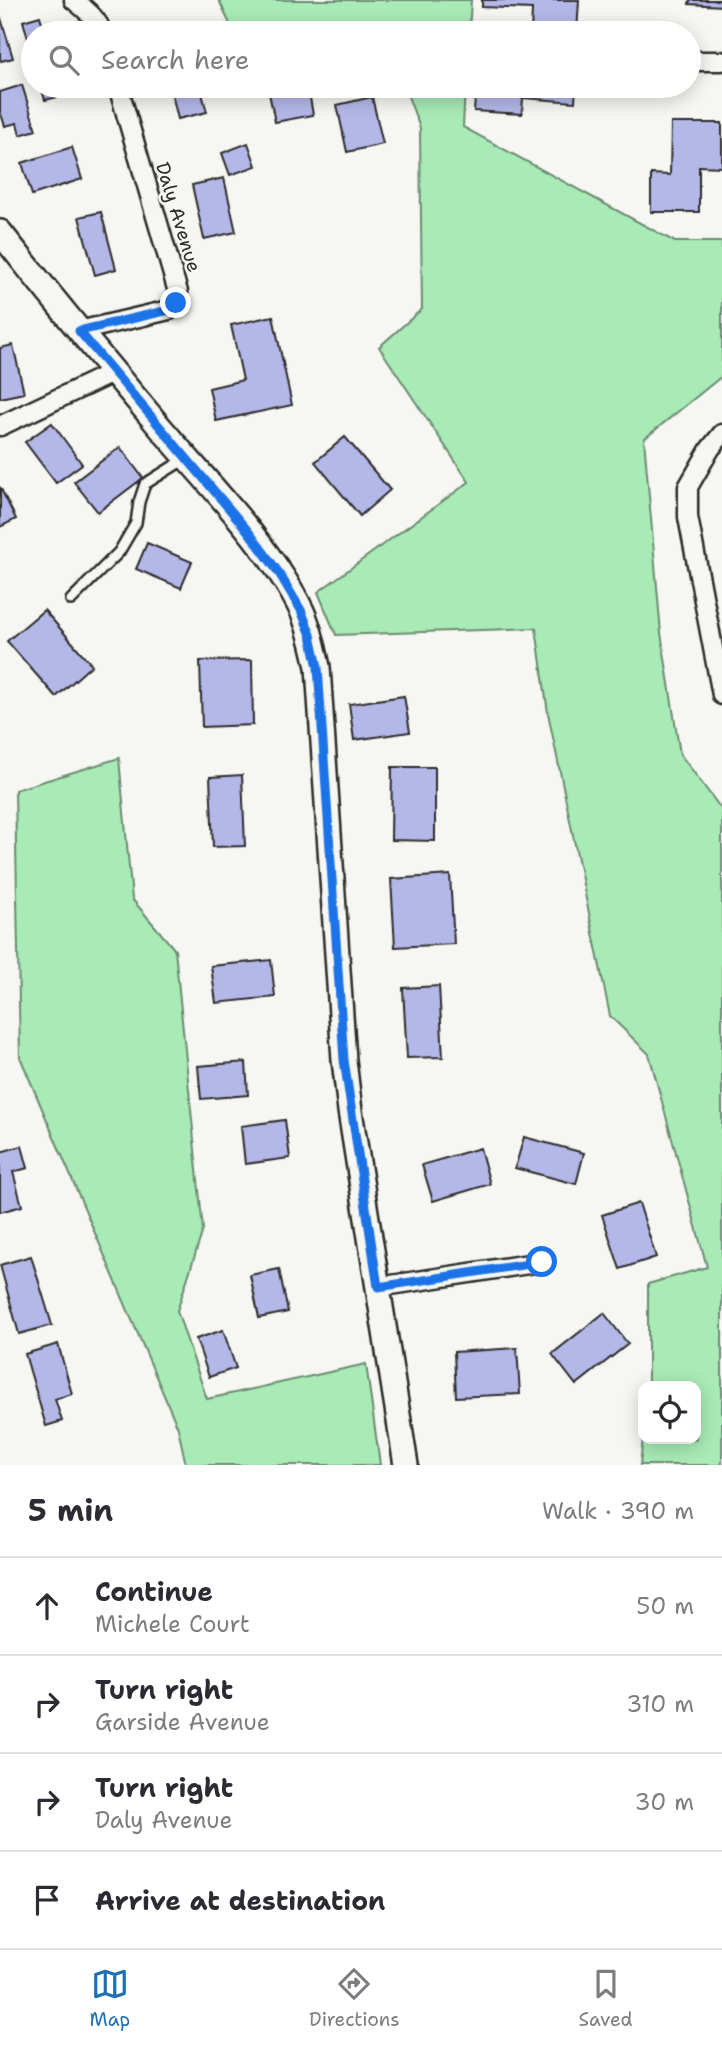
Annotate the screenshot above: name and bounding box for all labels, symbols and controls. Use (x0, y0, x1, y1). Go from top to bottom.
search box (21, 21, 701, 98)
icon: search (45, 41, 83, 79)
text: Search here (101, 42, 250, 77)
street label: Daly Avenue (150, 159, 207, 275)
route end (160, 287, 191, 318)
route start (526, 1246, 557, 1277)
map controls (638, 1381, 701, 1444)
button: locate (638, 1381, 701, 1444)
text: 5 min (28, 1490, 113, 1531)
text: Walk · 390 m (542, 1496, 694, 1526)
text: Continue (95, 1574, 213, 1609)
icon: ahead (28, 1587, 66, 1625)
text: 50 m (636, 1591, 694, 1621)
text: Michele Court (95, 1609, 250, 1639)
text: Turn right (95, 1672, 233, 1707)
icon: right (28, 1685, 66, 1723)
text: 310 m (626, 1689, 694, 1719)
text: Garside Avenue (95, 1707, 270, 1737)
text: Turn right (95, 1770, 233, 1805)
icon: right (28, 1783, 66, 1821)
text: 30 m (635, 1787, 694, 1817)
text: Daly Avenue (95, 1805, 233, 1835)
icon: arrive (28, 1881, 66, 1919)
text: Arrive at destination (95, 1883, 385, 1918)
tab: Map (89, 1965, 130, 2032)
tab: Directions (309, 1965, 400, 2032)
tab: Saved (579, 1965, 633, 2032)

